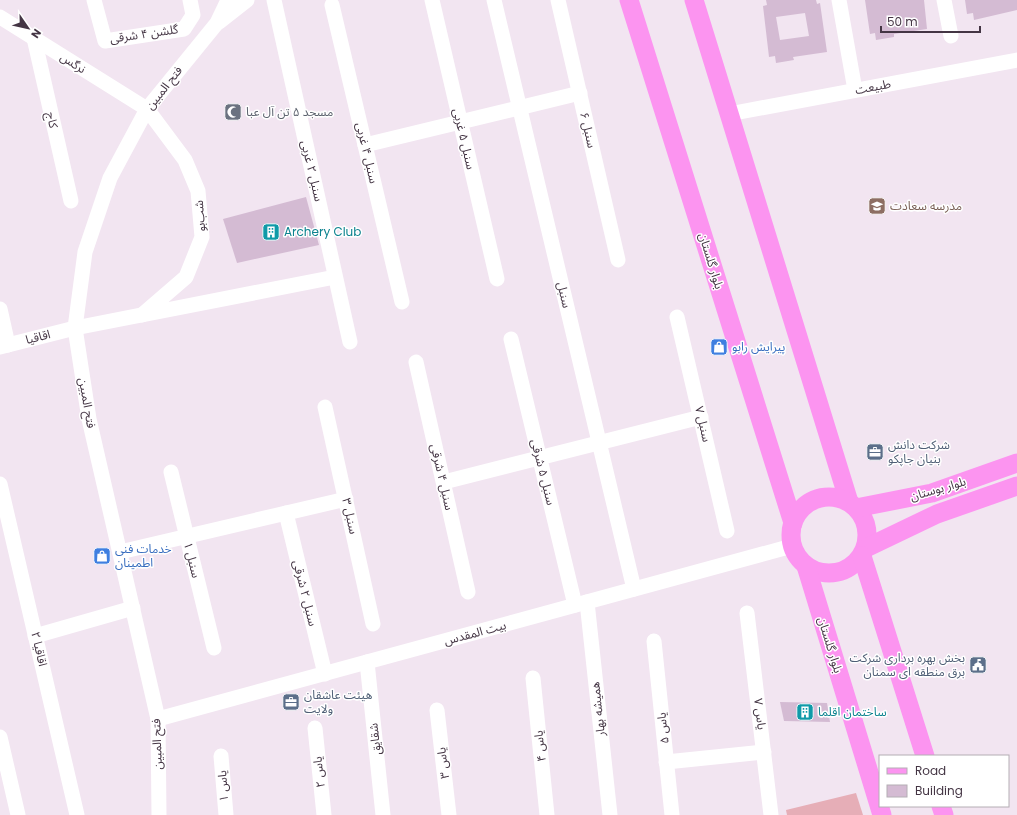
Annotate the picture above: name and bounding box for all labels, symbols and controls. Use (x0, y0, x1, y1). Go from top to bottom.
north arrow (8, 8, 48, 48)
scale bar (881, 8, 980, 34)
text: 50 m (887, 13, 918, 30)
street label: گلشن ۴ شرقی (109, 20, 180, 47)
text: N (27, 26, 45, 41)
street label: نرگس (57, 48, 90, 77)
street label: فتح المبین (141, 62, 187, 114)
street label: طبیعت (854, 75, 892, 98)
mosque icon: مسجد ۵ تن آل عبا (223, 102, 243, 122)
place label: مسجد ۵ تن آل عبا (246, 103, 333, 120)
street label: سنبل ۵ غربی (449, 107, 480, 171)
street label: کاج (41, 110, 63, 131)
street label: سنبل ۶ (576, 110, 601, 150)
street label: سنبل ۴ غربی (352, 121, 383, 185)
street label: سنبل ۲ غربی (297, 139, 328, 203)
school or university icon: مدرسه سعادت (867, 196, 887, 216)
place label: مدرسه سعادت (890, 197, 962, 214)
street label: شب‌بو (190, 200, 209, 232)
building icon: Archery Club (261, 222, 281, 242)
place label: Archery Club (284, 223, 361, 240)
street label: بلوار گلستان (695, 231, 728, 291)
street label: سنبل (553, 280, 576, 310)
street label: اقاقیا (24, 325, 52, 348)
shop icon: پیرایش رابو (709, 337, 729, 357)
place label: پیرایش رابو (732, 338, 785, 355)
street label: فتح المبین (74, 376, 100, 430)
street label: سنبل ۷ (691, 404, 716, 444)
place label: شرکت دانش بنیان جاپکو (888, 436, 950, 467)
street label: سنبل ۵ شرقی (527, 437, 560, 507)
street label: سنبل ۴ شرقی (427, 442, 458, 512)
office icon: شرکت دانش بنیان جاپکو (865, 442, 885, 462)
street label: بلوار بوستان (908, 472, 968, 505)
street label: سنبل ۳ (338, 496, 363, 536)
place label: خدمات فنی اطمینان (115, 540, 172, 571)
street label: سنبل ۱ (180, 540, 205, 580)
shop icon: خدمات فنی اطمینان (92, 546, 112, 566)
street label: سنبل ۲ شرقی (289, 558, 322, 628)
street label: بلوار گلستان (814, 615, 847, 675)
street label: بیت المقدس (442, 616, 508, 649)
street label: اقاقیا ۲ (27, 630, 52, 668)
place label: بخش بهره برداری شرکت برق منطقه ای سمنان (849, 649, 965, 680)
public building icon: بخش بهره برداری شرکت برق منطقه ای سمنان (968, 655, 988, 675)
street label: همیشه بهار (586, 681, 609, 738)
place label: هیئت عاشقان ولایت (304, 686, 373, 717)
office icon: هیئت عاشقان ولایت (281, 692, 301, 712)
street label: یاس ۷ (750, 697, 771, 731)
building icon: ساختمان اقلما (795, 702, 815, 722)
place label: ساختمان اقلما (818, 703, 887, 720)
street label: یاس ۵ (652, 711, 673, 745)
street label: فتح المبین (147, 718, 167, 770)
street label: شقایق (364, 722, 385, 756)
street label: یاس ۴ (529, 729, 550, 763)
street label: یاس ۳ (432, 746, 453, 780)
street label: یاس ۲ (308, 755, 329, 789)
legend (879, 755, 1009, 807)
text: Road (915, 762, 946, 779)
street label: یاس ۱ (213, 770, 232, 802)
text: Building (915, 782, 963, 799)

